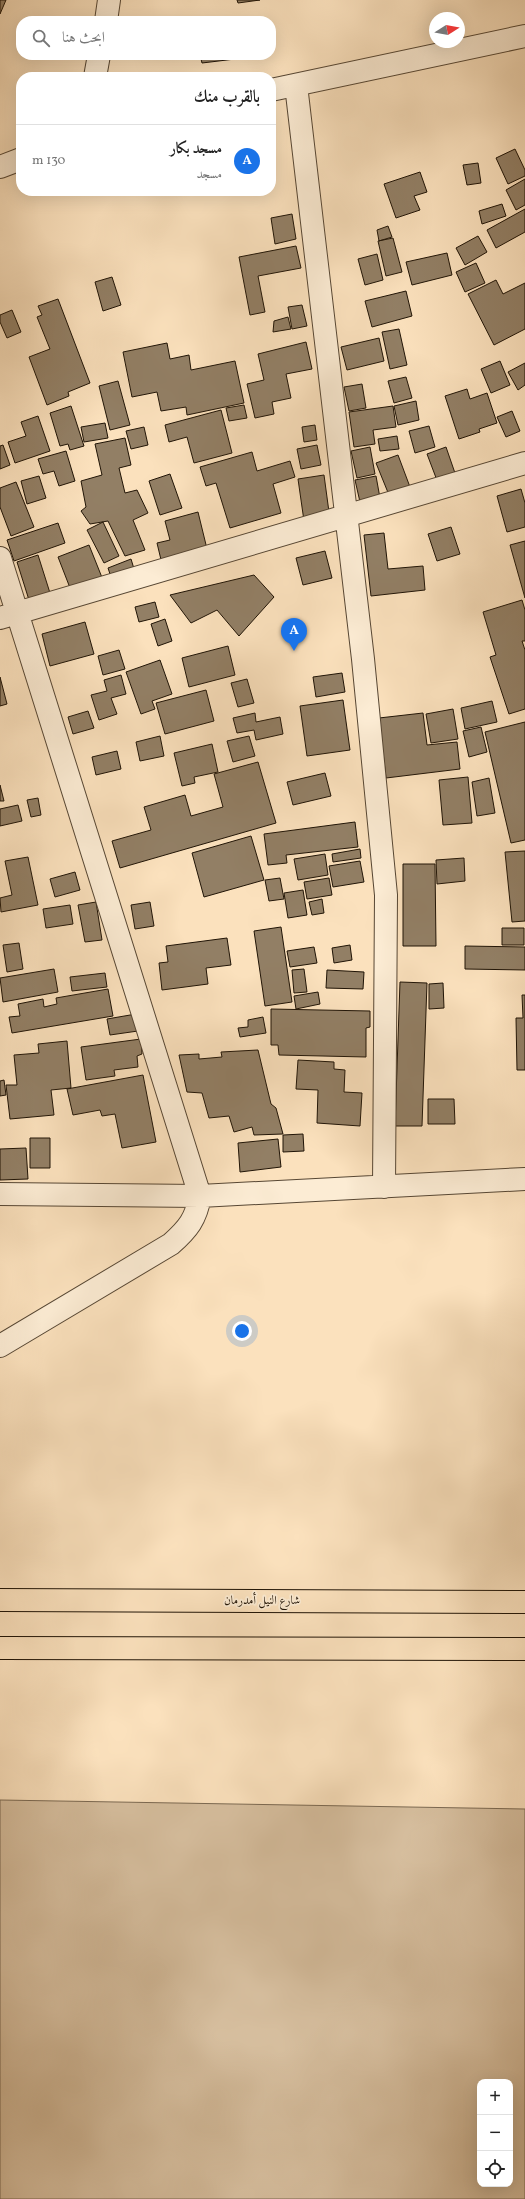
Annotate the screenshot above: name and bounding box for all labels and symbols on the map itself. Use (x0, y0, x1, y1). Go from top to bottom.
north arrow (429, 12, 465, 48)
pin: A (281, 618, 307, 651)
your location (232, 1321, 252, 1341)
street label: شارع النيل أمدرمان (224, 1592, 300, 1611)

